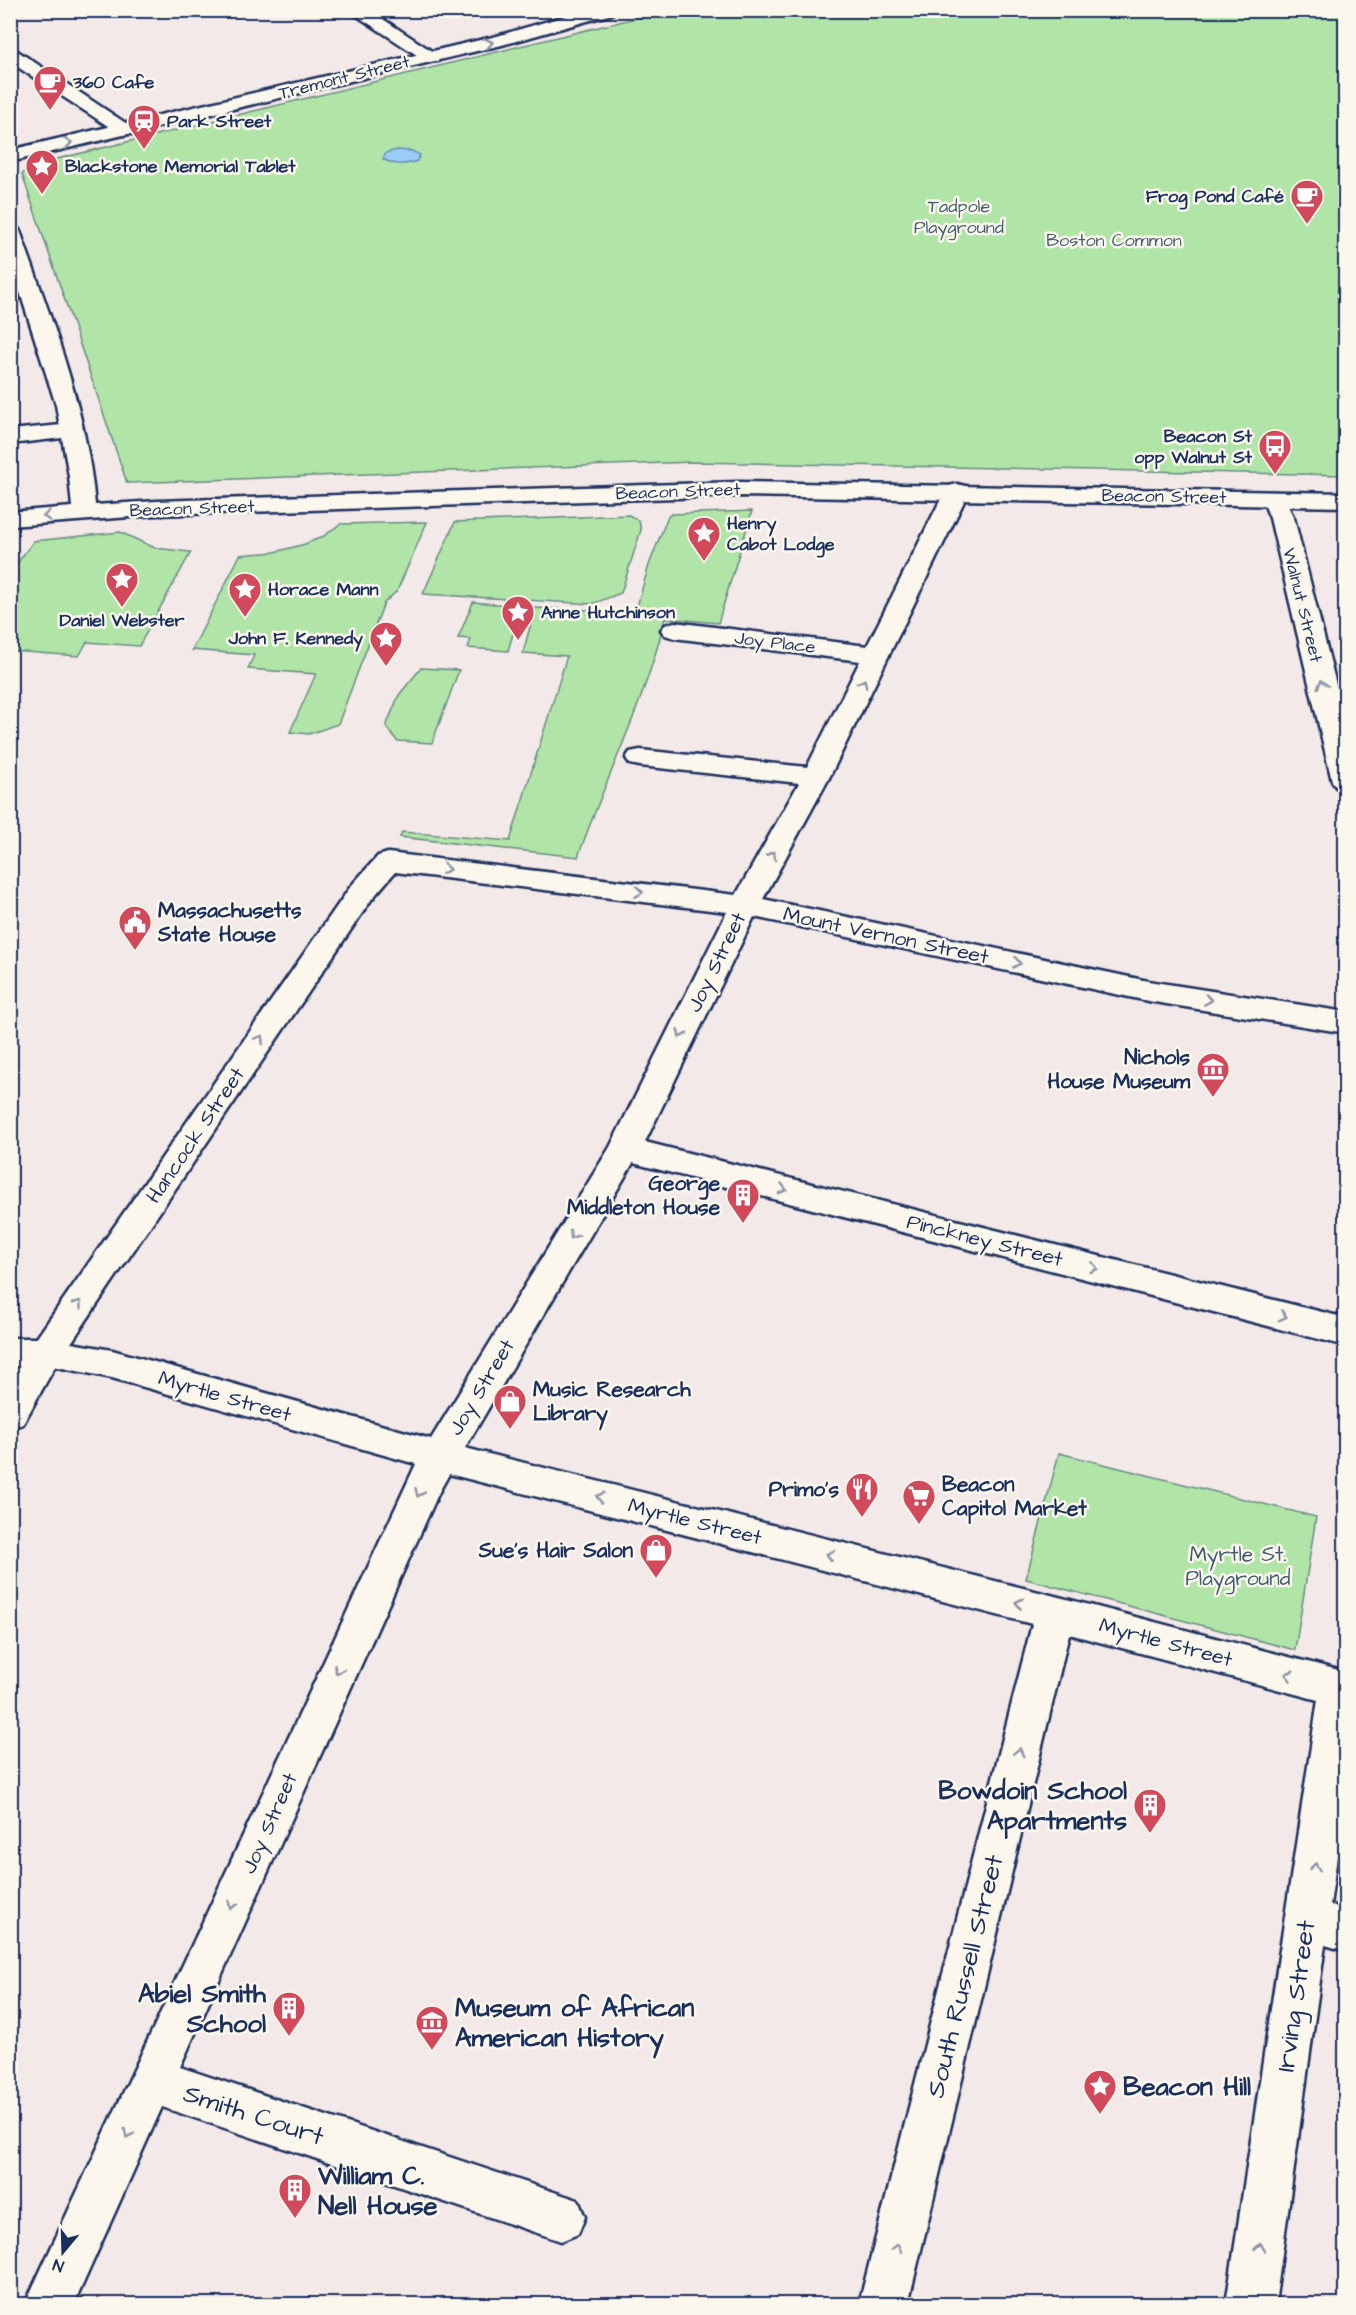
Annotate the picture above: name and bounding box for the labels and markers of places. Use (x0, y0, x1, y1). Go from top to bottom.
cafe icon: 360 Cafe (32, 64, 68, 111)
place label: 360 Cafe (72, 70, 155, 95)
station icon: Park Street (126, 103, 162, 150)
place label: Park Street (167, 109, 272, 134)
place icon: Blackstone Memorial Tablet (24, 148, 60, 195)
place label: Blackstone Memorial Tablet (65, 154, 296, 179)
cafe icon: Frog Pond Café (1289, 178, 1325, 225)
place label: Frog Pond Café (1146, 184, 1284, 210)
place label: Beacon St opp Walnut St (1134, 424, 1253, 470)
bus stop icon: Beacon St opp Walnut St (1257, 428, 1293, 475)
place label: Henry Cabot Lodge (727, 511, 835, 558)
place icon: Henry Cabot Lodge (686, 515, 722, 562)
place icon: Daniel Webster (104, 561, 140, 608)
place icon: Horace Mann (227, 571, 263, 618)
place label: Horace Mann (268, 577, 379, 602)
place icon: Anne Hutchinson (500, 594, 536, 641)
place label: Anne Hutchinson (541, 600, 675, 625)
place label: Daniel Webster (59, 608, 185, 633)
place icon: John F. Kennedy (368, 620, 404, 667)
place label: John F. Kennedy (228, 626, 363, 652)
place label: Massachusetts State House (157, 896, 302, 949)
public building icon: Massachusetts State House (117, 904, 153, 951)
place label: Nichols House Museum (1048, 1043, 1191, 1096)
museum icon: Nichols House Museum (1195, 1051, 1231, 1098)
place label: George Middleton House (567, 1169, 721, 1222)
building icon: George Middleton House (725, 1177, 761, 1224)
place label: Music Research Library (533, 1375, 691, 1431)
shop icon: Music Research Library (492, 1383, 528, 1430)
place label: Beacon Capitol Market (942, 1470, 1087, 1524)
restaurant icon: Primo's (844, 1471, 880, 1518)
place label: Primo's (769, 1475, 839, 1504)
supermarket icon: Beacon Capitol Market (901, 1478, 937, 1525)
shop icon: Sue's Hair Salon (638, 1532, 674, 1579)
place label: Sue's Hair Salon (478, 1536, 633, 1565)
place label: Bowdoin School Apartments (938, 1773, 1127, 1839)
building icon: Bowdoin School Apartments (1132, 1787, 1168, 1834)
place label: Abiel Smith School (138, 1976, 267, 2042)
building icon: Abiel Smith School (271, 1990, 307, 2037)
place label: Museum of African American History (455, 1990, 694, 2059)
museum icon: Museum of African American History (414, 2004, 450, 2051)
place icon: Beacon Hill (1082, 2068, 1118, 2115)
place label: Beacon Hill (1123, 2069, 1251, 2105)
place label: William C. Nell House (317, 2158, 438, 2224)
building icon: William C. Nell House (277, 2172, 313, 2219)

